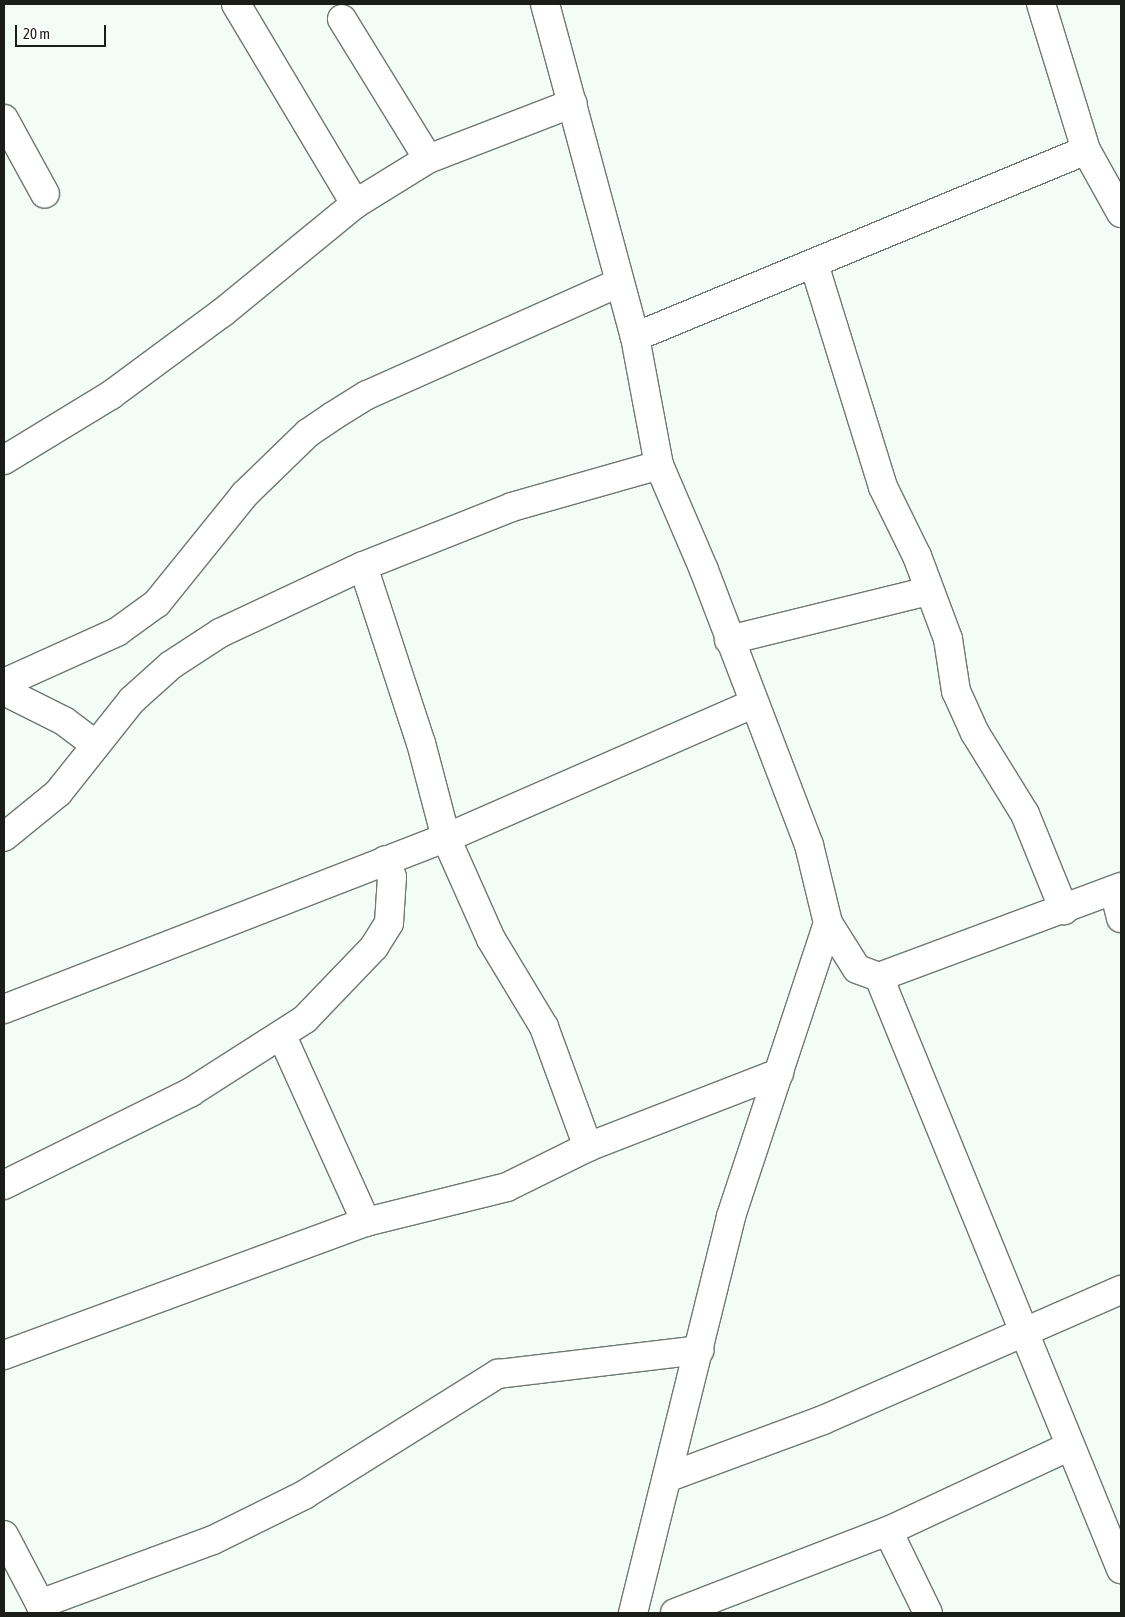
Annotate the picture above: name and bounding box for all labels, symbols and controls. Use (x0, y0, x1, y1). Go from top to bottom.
scale bar (18, 15, 109, 47)
text: 20 m (23, 25, 50, 42)

